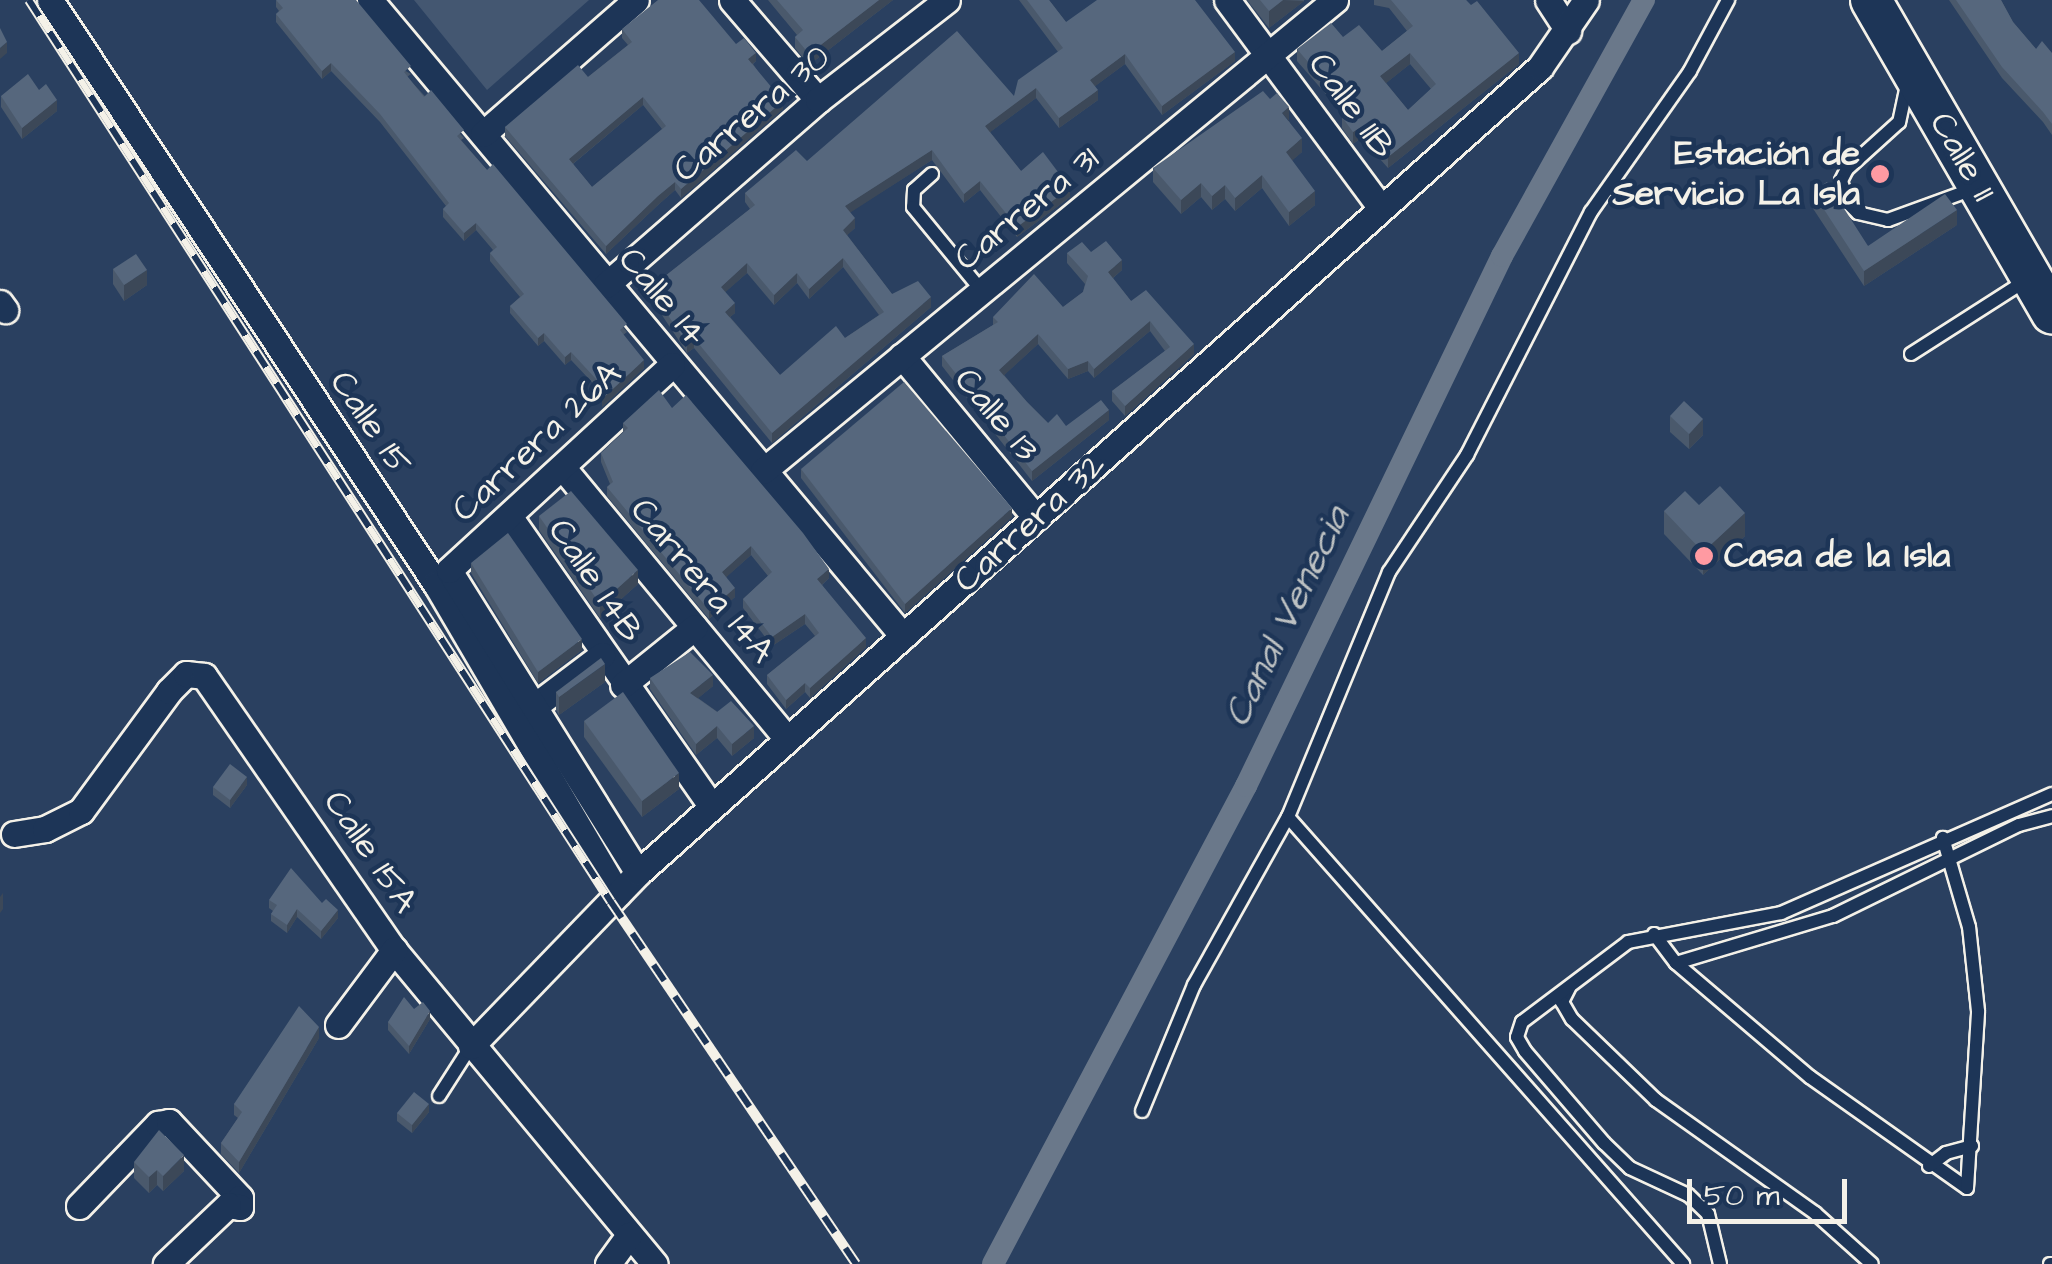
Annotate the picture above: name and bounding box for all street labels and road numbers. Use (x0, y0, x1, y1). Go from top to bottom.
street label: Carrera 30 (665, 36, 839, 192)
street label: Calle 11B (1299, 45, 1403, 167)
street label: Calle 11 (1920, 105, 2004, 209)
street label: Carrera 31 (946, 138, 1108, 280)
street label: Calle 14 (609, 240, 715, 354)
street label: Carrera 26A (444, 353, 630, 531)
street label: Calle 13 (945, 360, 1047, 470)
street label: Calle 15 (320, 363, 420, 483)
street label: Carrera 32 (946, 444, 1114, 602)
street label: Carrera 14A (621, 490, 783, 672)
street label: Calle 14B (539, 511, 651, 651)
street label: Calle 15A (314, 783, 426, 921)

